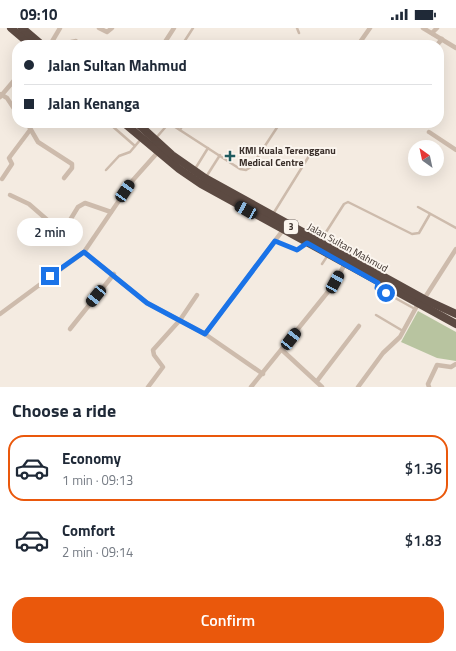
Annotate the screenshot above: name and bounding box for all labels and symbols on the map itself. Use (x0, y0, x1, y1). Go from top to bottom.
north arrow (408, 140, 444, 176)
place label: KMI Kuala Terengganu Medical Centre (239, 143, 336, 170)
marker: KMI Kuala Terengganu Medical Centre (224, 150, 236, 162)
car (113, 178, 137, 204)
car (233, 199, 259, 221)
callout: 2 min (17, 218, 83, 246)
street label: Jalan Sultan Mahmud (305, 219, 391, 276)
road number: 3 (284, 220, 298, 234)
route end (41, 267, 59, 285)
car (324, 269, 346, 295)
car (84, 283, 108, 309)
route start (377, 284, 395, 302)
car (279, 326, 303, 352)

